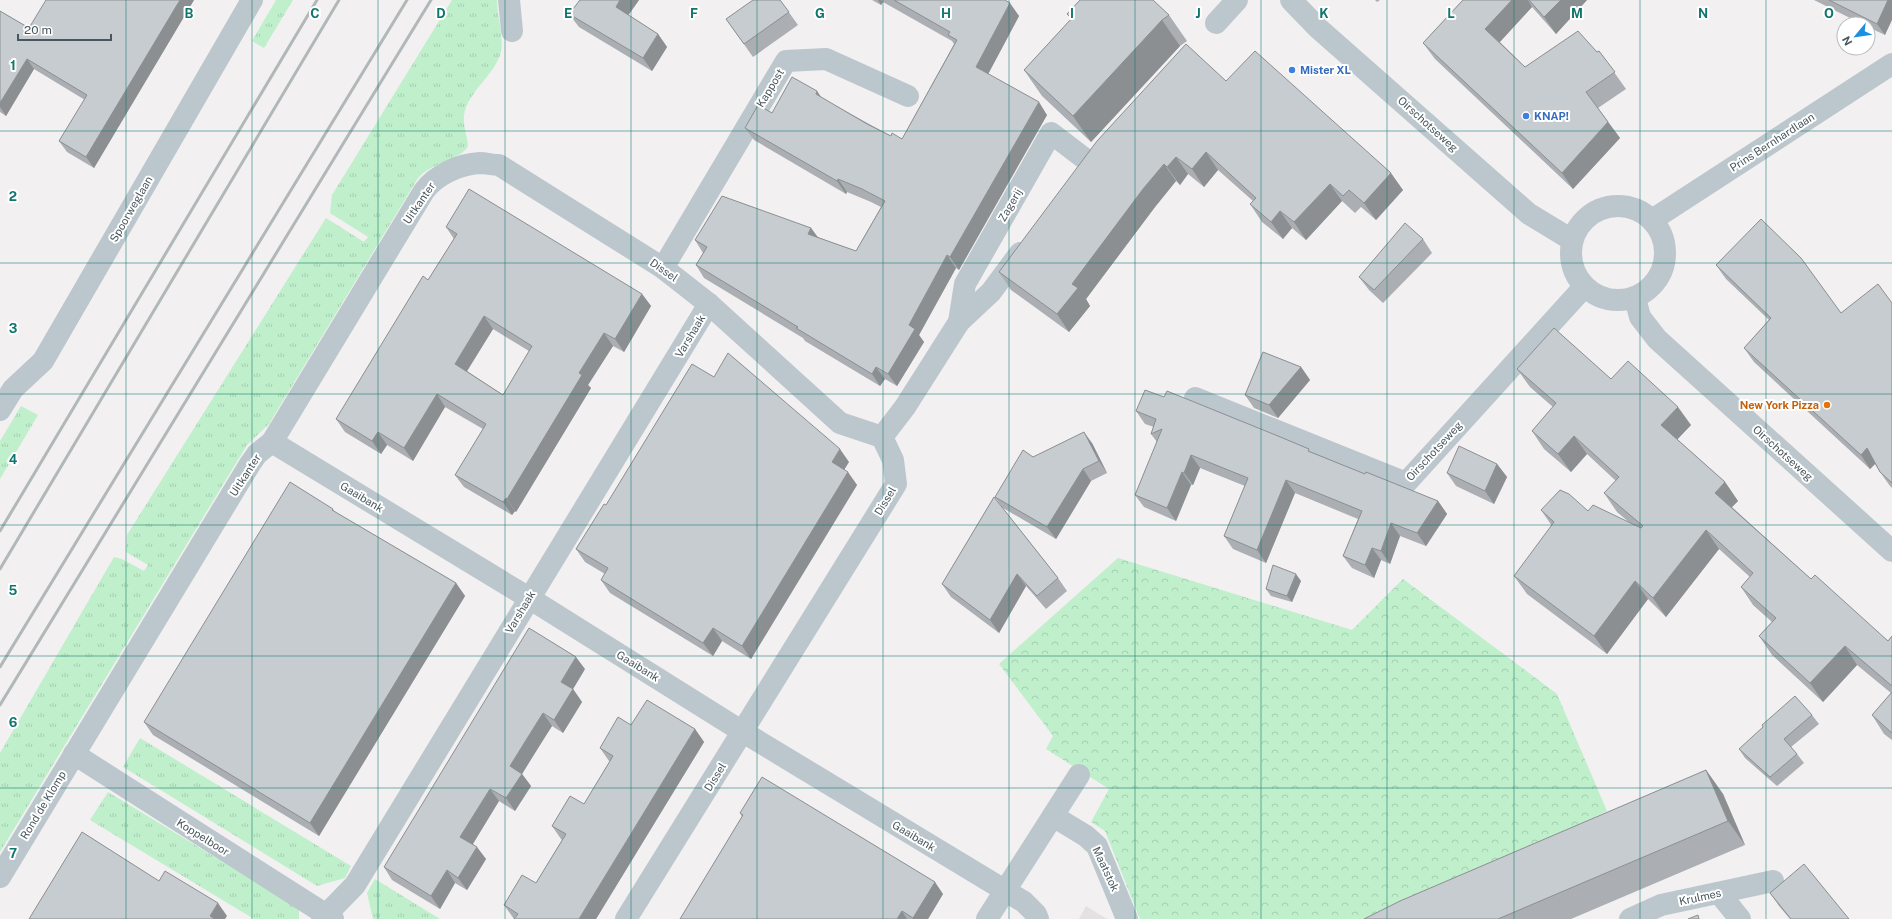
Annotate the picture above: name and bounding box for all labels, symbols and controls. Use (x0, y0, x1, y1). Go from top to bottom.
text: B (185, 6, 194, 21)
text: C (310, 6, 320, 21)
text: D (436, 6, 446, 21)
text: E (564, 6, 572, 21)
text: F (690, 6, 698, 21)
text: G (815, 6, 825, 21)
text: H (941, 6, 951, 21)
text: I (1070, 6, 1074, 21)
text: J (1195, 6, 1201, 21)
text: K (1319, 6, 1329, 21)
text: L (1447, 6, 1455, 21)
text: M (1571, 6, 1583, 21)
text: N (1698, 6, 1708, 21)
text: O (1824, 6, 1834, 21)
scale bar (18, 16, 111, 42)
north arrow (1836, 16, 1876, 56)
text: 20 m (24, 23, 52, 37)
text: N (1840, 34, 1855, 48)
text: 1 (10, 58, 16, 73)
place label: Mister XL (1300, 64, 1351, 76)
marker: Mister XL (1287, 65, 1297, 75)
street label: Kappost (754, 67, 786, 109)
street label: Oirschotseweg (1396, 94, 1460, 154)
place label: KNAP! (1534, 110, 1569, 122)
street label: Prins Bernhardlaan (1728, 110, 1816, 174)
marker: KNAP! (1521, 111, 1531, 121)
street label: Spoorweglaan (107, 174, 155, 244)
street label: Uitkanter (401, 180, 437, 226)
street label: Zagerij (996, 186, 1024, 224)
text: 2 (9, 189, 17, 204)
street label: Dissel (648, 256, 680, 284)
street label: Varshaak (673, 313, 707, 359)
text: 3 (9, 321, 18, 336)
place label: New York Pizza (1740, 399, 1819, 411)
marker: New York Pizza (1822, 400, 1832, 410)
street label: Oirschotseweg (1404, 419, 1465, 483)
street label: Oirschotseweg (1751, 423, 1815, 483)
text: 4 (9, 452, 18, 467)
street label: Uitkanter (227, 452, 263, 498)
street label: Gaaibank (338, 479, 386, 515)
street label: Dissel (872, 485, 898, 517)
text: 5 (9, 583, 18, 598)
street label: Varshaak (503, 589, 537, 635)
street label: Gaaibank (614, 648, 662, 684)
text: 6 (9, 715, 18, 730)
street label: Dissel (702, 761, 728, 793)
street label: Rond de Klomp (18, 768, 68, 841)
street label: Koppelboor (175, 816, 231, 858)
street label: Gaaibank (890, 818, 938, 854)
street label: Maatstok (1090, 845, 1122, 893)
text: 7 (9, 846, 17, 861)
street label: Krulmes (1678, 887, 1723, 907)

